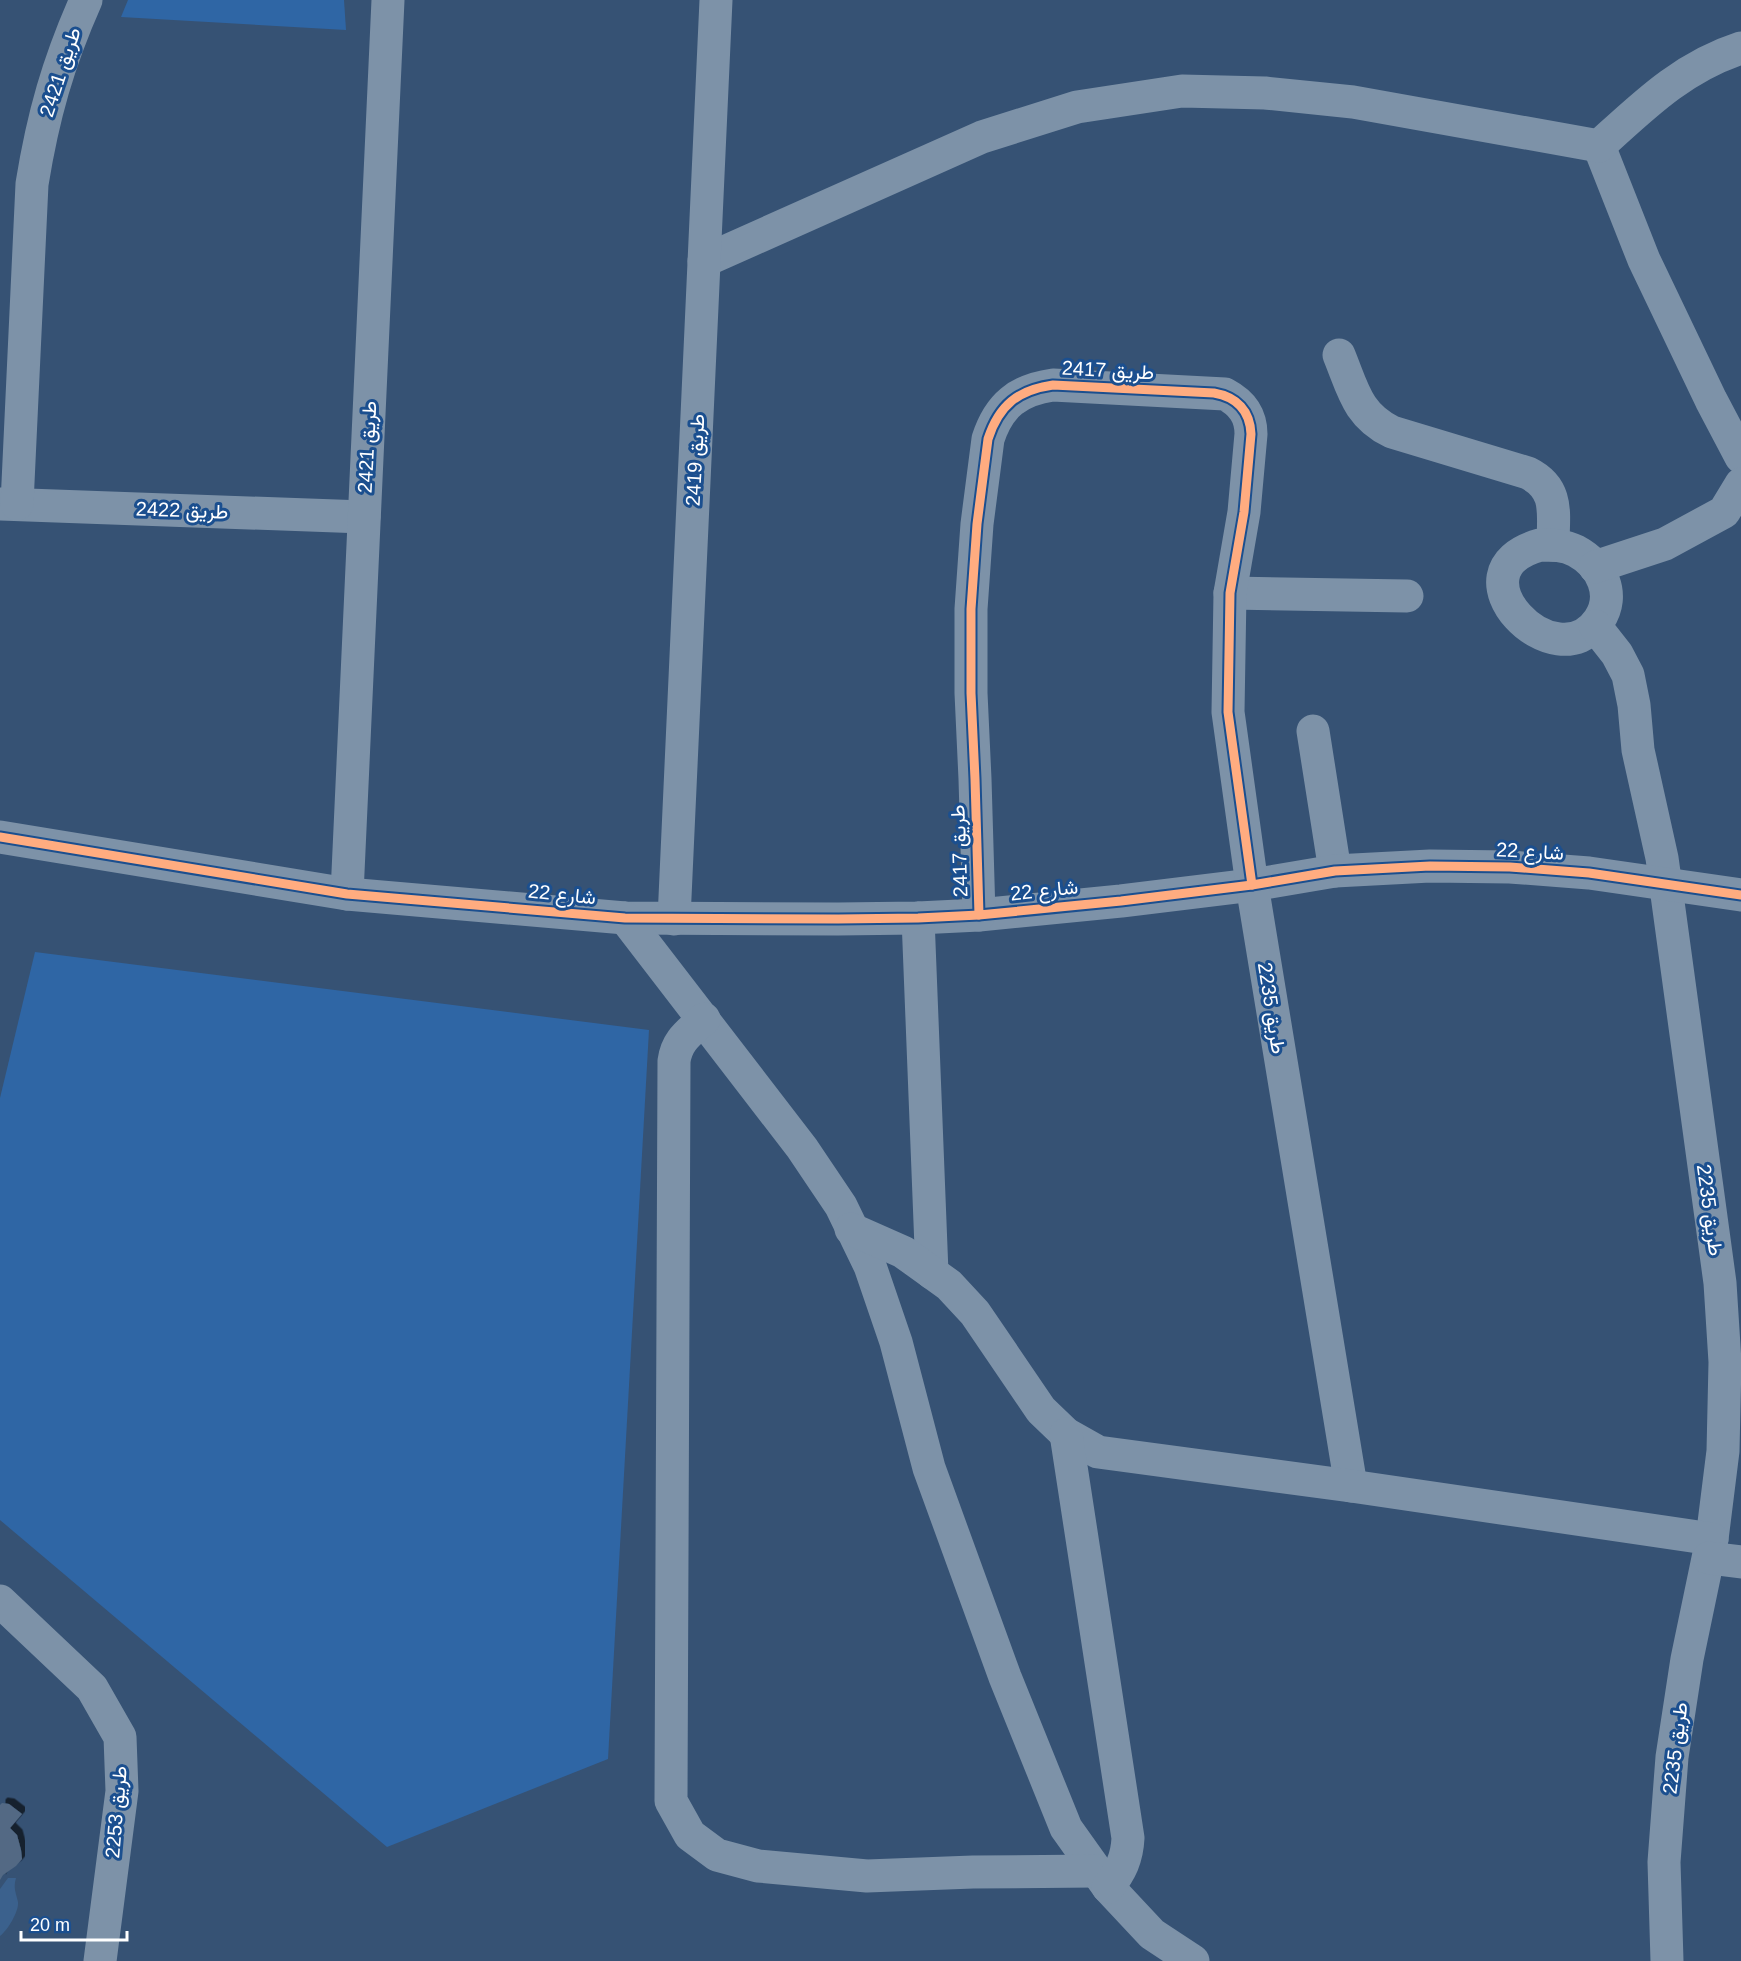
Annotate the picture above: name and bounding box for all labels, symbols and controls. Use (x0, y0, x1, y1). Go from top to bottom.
street label: طريق 2421 (35, 25, 87, 120)
street label: طريق 2417 (1061, 357, 1155, 385)
street label: طريق 2421 (354, 400, 382, 494)
street label: طريق 2419 (682, 413, 710, 507)
street label: طريق 2422 (135, 497, 229, 525)
street label: طريق 2417 (946, 804, 974, 898)
street label: شارع 22 (1495, 838, 1565, 867)
street label: شارع 22 (1009, 876, 1079, 907)
street label: شارع 22 (527, 880, 597, 911)
street label: طريق 2235 (1252, 961, 1290, 1056)
street label: طريق 2235 (1691, 1163, 1727, 1258)
street label: طريق 2235 (1658, 1701, 1694, 1795)
street label: طريق 2253 (101, 1765, 133, 1859)
scale bar (21, 1904, 128, 1942)
text: 20 m (30, 1915, 70, 1935)

